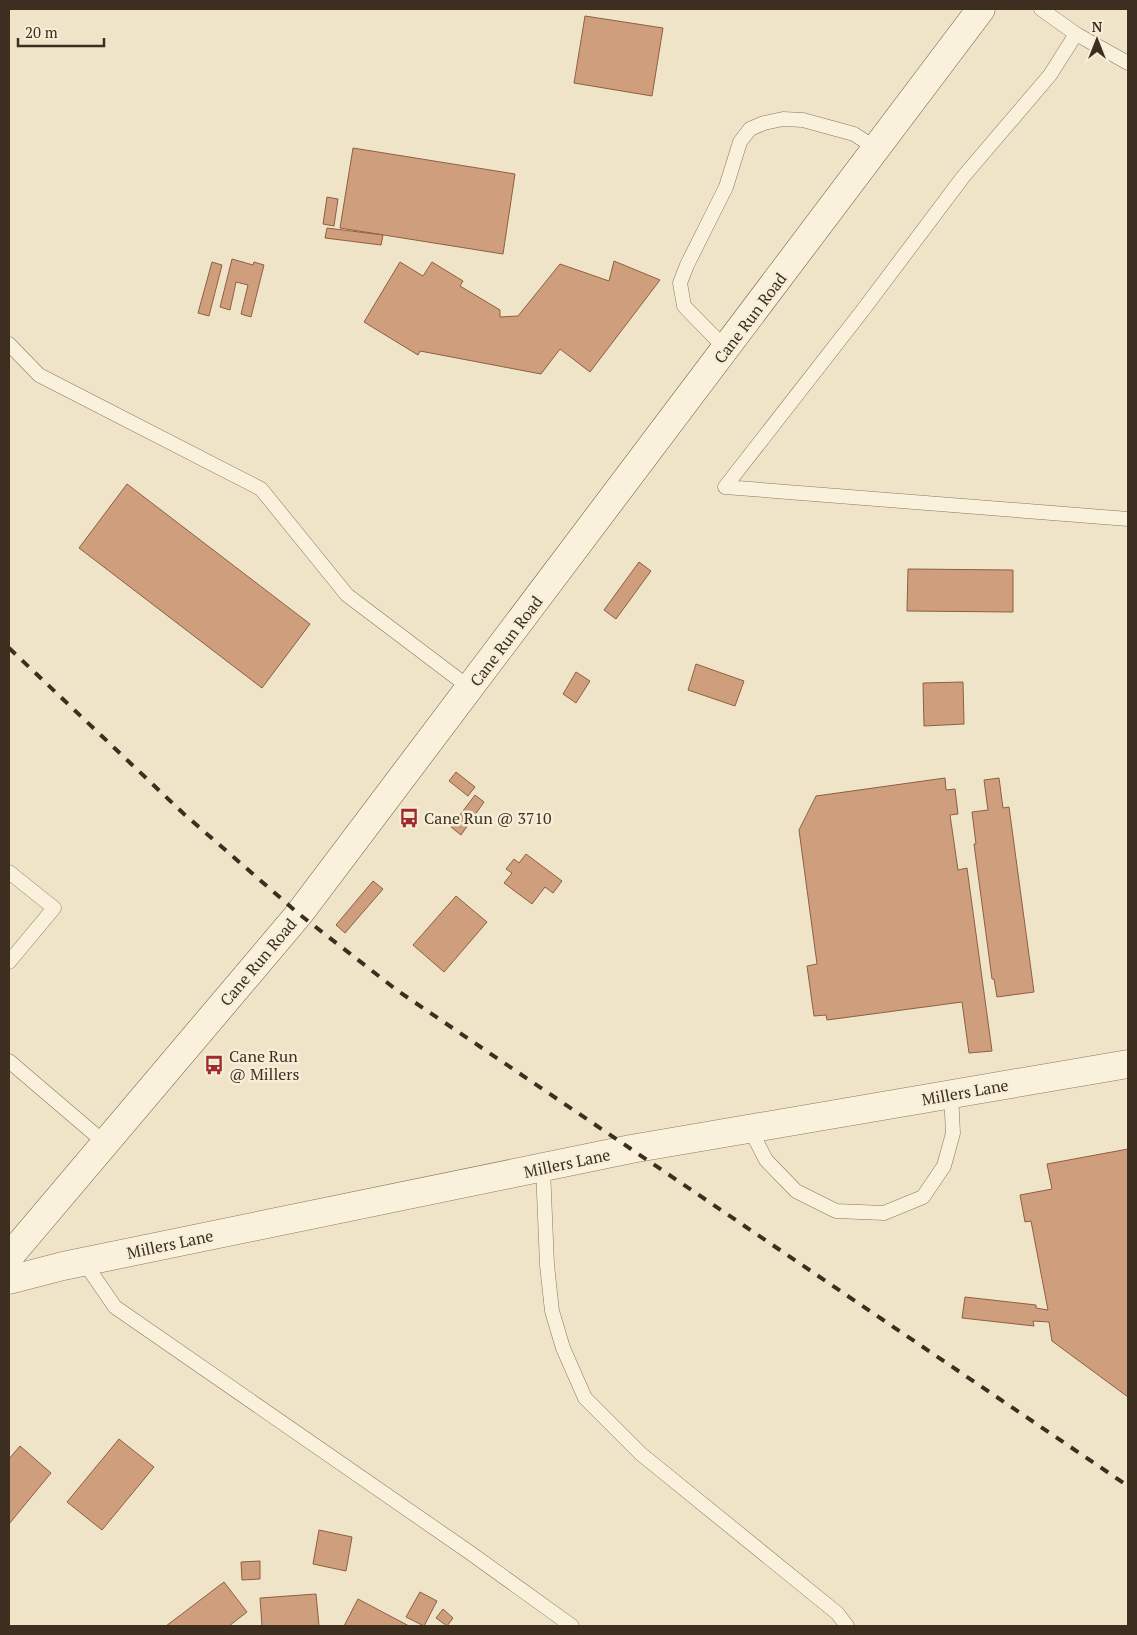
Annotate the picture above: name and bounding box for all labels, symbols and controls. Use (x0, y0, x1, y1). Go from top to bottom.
scale bar (18, 15, 104, 47)
north arrow (1072, 15, 1122, 65)
text: N (1092, 17, 1103, 36)
text: 20 m (25, 22, 58, 42)
street label: Cane Run Road (709, 268, 791, 368)
street label: Cane Run Road (465, 591, 547, 691)
bus stop icon: Cane Run @ 3710 (398, 807, 420, 829)
place label: Cane Run @ 3710 (424, 807, 552, 829)
street label: Cane Run Road (215, 913, 301, 1011)
place label: Cane Run @ Millers (229, 1045, 299, 1085)
bus stop icon: Cane Run @ Millers (203, 1054, 225, 1076)
street label: Millers Lane (920, 1074, 1010, 1110)
street label: Millers Lane (522, 1143, 612, 1183)
street label: Millers Lane (125, 1224, 215, 1264)

